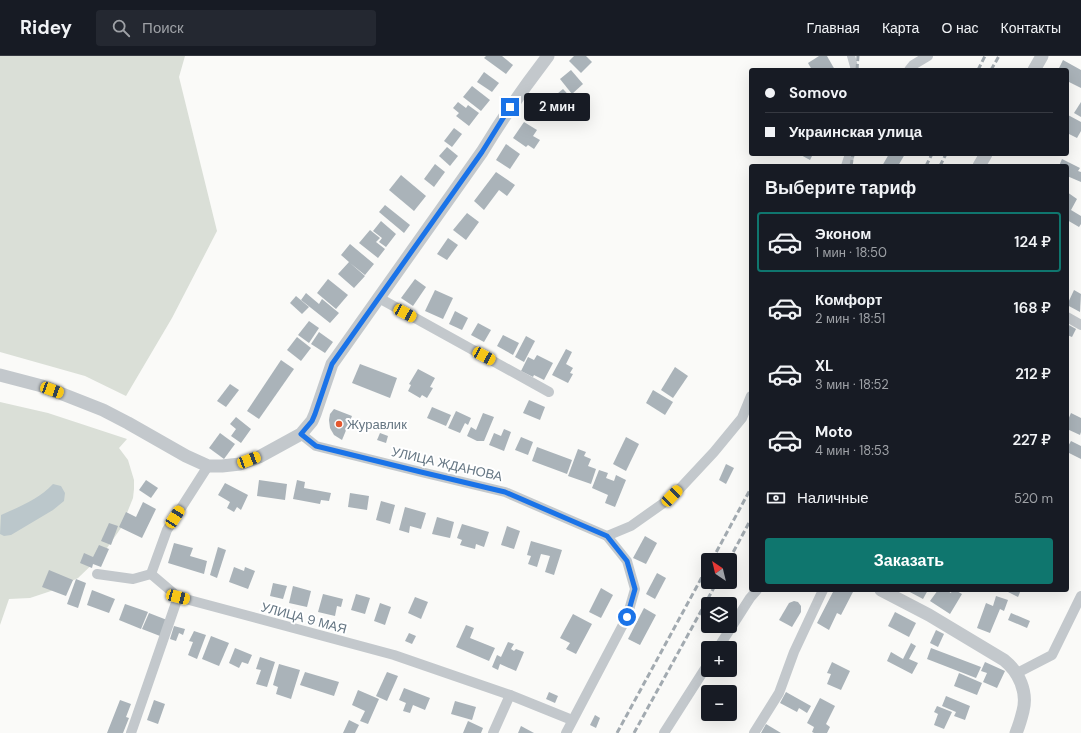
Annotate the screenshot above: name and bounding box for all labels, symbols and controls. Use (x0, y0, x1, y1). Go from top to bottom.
search box (96, 10, 376, 46)
text: Ridey (20, 15, 72, 40)
icon: search (110, 17, 132, 39)
text: Поиск (142, 18, 184, 38)
text: Главная (807, 19, 860, 37)
text: Карта (882, 19, 919, 37)
text: О нас (941, 19, 979, 37)
text: Контакты (1001, 19, 1061, 37)
text: Somovo (789, 83, 847, 103)
callout: 2 мин (524, 93, 590, 121)
route end (501, 98, 519, 116)
text: 2 мин (539, 98, 575, 115)
text: Украинская улица (789, 122, 922, 142)
text: Выберите тариф (765, 176, 916, 200)
icon: car (767, 224, 803, 260)
text: Эконом (815, 224, 871, 244)
text: 124 ₽ (1014, 232, 1051, 252)
text: 1 мин · 18:50 (815, 244, 887, 261)
icon: car (767, 290, 803, 326)
text: Комфорт (815, 290, 882, 310)
text: 168 ₽ (1014, 298, 1051, 318)
car (392, 302, 418, 324)
text: 2 мин · 18:51 (815, 310, 885, 327)
car (471, 345, 497, 367)
icon: car (767, 356, 803, 392)
text: XL (815, 356, 833, 376)
text: 212 ₽ (1015, 364, 1051, 384)
text: 3 мин · 18:52 (815, 376, 889, 393)
car (39, 380, 65, 400)
place label: Журавлик (347, 416, 407, 433)
marker: Журавлик (334, 419, 344, 429)
icon: car (767, 422, 803, 458)
text: Moto (815, 422, 853, 442)
text: 227 ₽ (1012, 430, 1051, 450)
text: 4 мин · 18:53 (815, 442, 889, 459)
street label: УЛИЦА ЖДАНОВА (390, 443, 504, 485)
car (236, 450, 262, 470)
car (659, 483, 685, 509)
icon: cash (765, 487, 787, 509)
text: Наличные (797, 488, 869, 508)
text: 520 m (1014, 490, 1053, 507)
car (163, 504, 187, 530)
button: Заказать (765, 538, 1053, 584)
north arrow (701, 553, 737, 589)
map controls (701, 553, 737, 721)
car (165, 588, 191, 606)
button: layers (701, 597, 737, 633)
street label: УЛИЦА 9 МАЯ (259, 598, 349, 638)
route start (618, 608, 636, 626)
button: + (701, 641, 737, 677)
button: − (701, 685, 737, 721)

